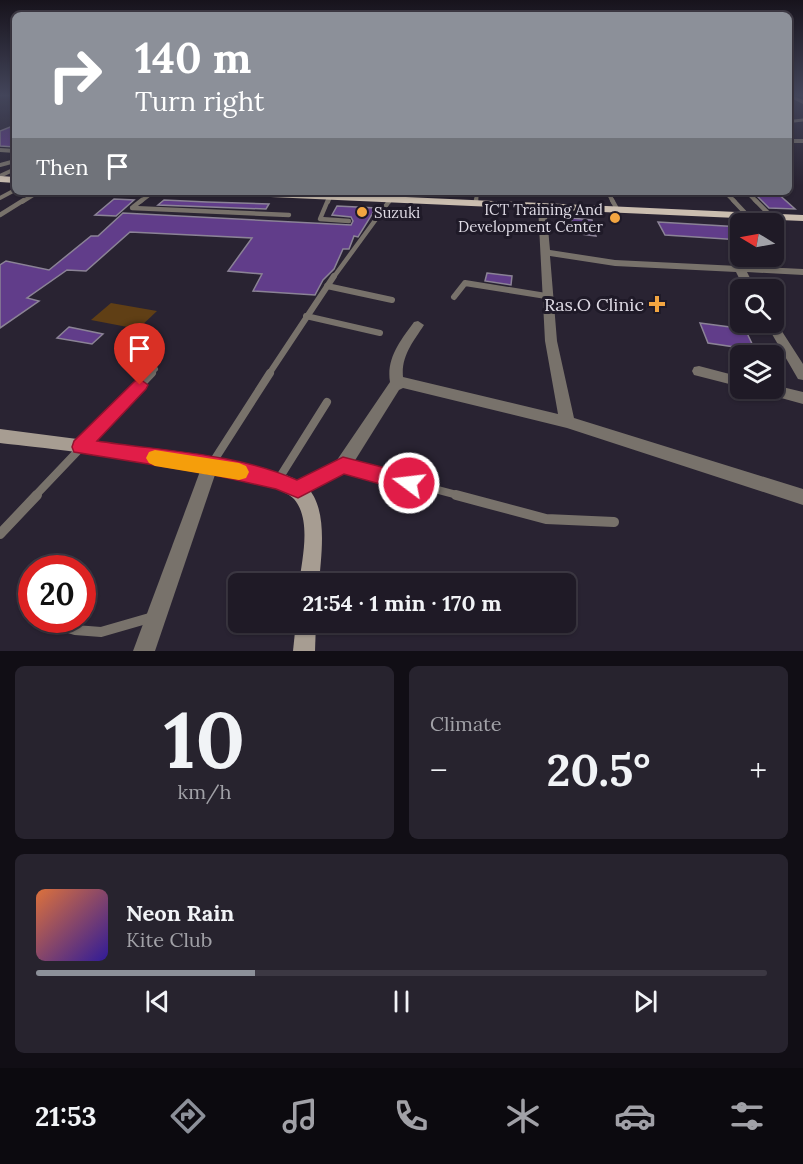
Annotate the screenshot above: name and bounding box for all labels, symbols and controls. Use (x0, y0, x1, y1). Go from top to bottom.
text: 140 m (135, 31, 251, 85)
icon: right (36, 36, 114, 114)
text: Turn right (135, 84, 264, 118)
icon: arrive (101, 150, 134, 183)
text: Then (36, 153, 89, 181)
place label: ICT Training And Development Center (458, 200, 603, 236)
place label: Suzuki (374, 203, 420, 222)
marker: Suzuki (355, 205, 369, 219)
marker: ICT Training And Development Center (608, 211, 622, 225)
north arrow (730, 213, 784, 267)
map controls (730, 213, 784, 399)
button: search (730, 279, 784, 333)
place label: Ras.O Clinic (544, 293, 644, 316)
marker: Ras.O Clinic (648, 295, 666, 313)
pin (114, 323, 165, 385)
icon: arrive (123, 332, 156, 365)
button: layers (730, 345, 784, 399)
position arrow (377, 451, 441, 515)
speed limit sign: 20 (18, 555, 96, 633)
text: 21:54 · 1 min · 170 m (303, 589, 501, 617)
text: 10 (164, 690, 245, 789)
text: Climate (430, 711, 502, 736)
text: 20.5° (547, 741, 650, 798)
text: − (430, 749, 448, 791)
text: + (749, 749, 767, 791)
text: km/h (177, 779, 232, 804)
text: Neon Rain (126, 899, 234, 927)
text: Kite Club (126, 927, 212, 952)
icon: previous (141, 985, 174, 1018)
icon: pause (385, 985, 418, 1018)
icon: next (629, 985, 662, 1018)
icon: directions (167, 1095, 209, 1137)
icon: music (279, 1095, 321, 1137)
icon: phone (390, 1095, 432, 1137)
icon: climate (502, 1095, 544, 1137)
icon: car (614, 1095, 656, 1137)
icon: filters (726, 1095, 768, 1137)
text: 21:53 (35, 1099, 97, 1133)

